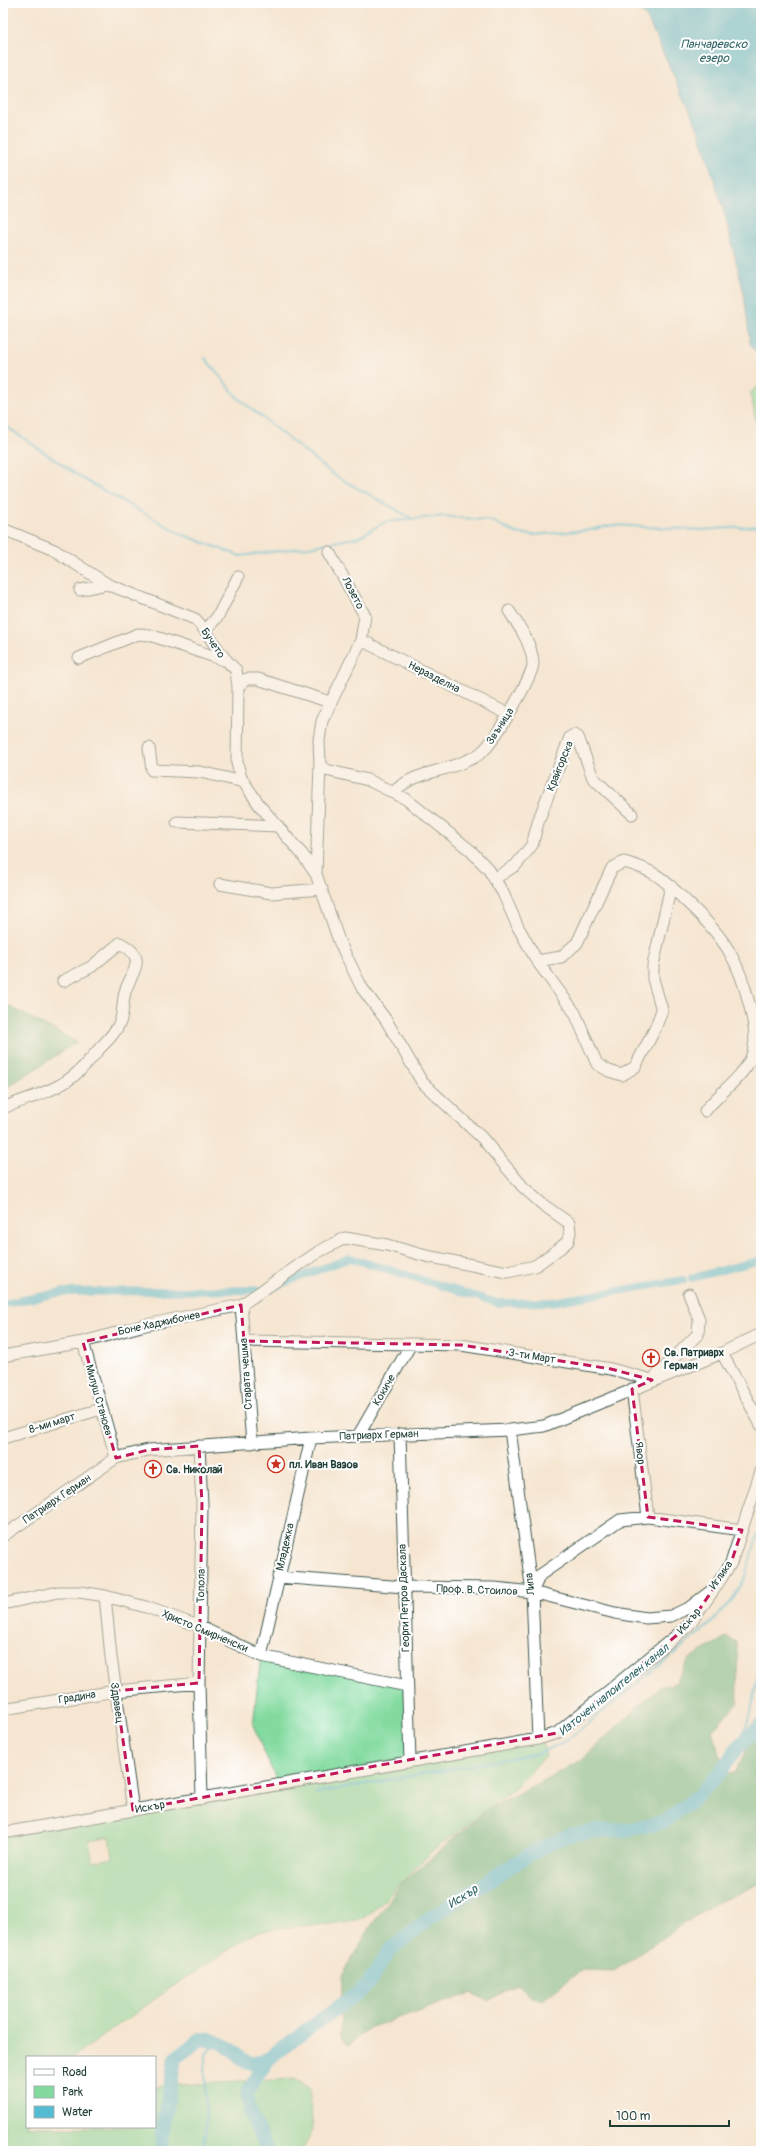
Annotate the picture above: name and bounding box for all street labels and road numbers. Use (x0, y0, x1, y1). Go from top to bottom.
street label: Лозето (339, 574, 367, 611)
street label: Бучето (198, 625, 228, 661)
street label: Неразделна (406, 658, 462, 696)
street label: Звъница (483, 705, 517, 747)
street label: Крайгорска (544, 739, 576, 793)
street label: Боне Хаджибонев (117, 1308, 201, 1338)
street label: Старата чешма (237, 1338, 255, 1410)
street label: 3-ти Март (508, 1346, 557, 1366)
street label: Милуш Станоев (83, 1363, 115, 1437)
street label: Кокиче (370, 1372, 398, 1408)
street label: 8-ми март (27, 1410, 77, 1436)
street label: Патриарх Герман (339, 1427, 419, 1443)
street label: Явор (632, 1441, 648, 1465)
street label: Патриарх Герман (21, 1471, 93, 1527)
street label: Младежка (273, 1522, 297, 1572)
street label: Георги Петров Даскала (396, 1544, 412, 1652)
street label: Иглика (707, 1558, 735, 1592)
street label: Топола (194, 1569, 208, 1603)
street label: Липа (522, 1572, 538, 1597)
street label: Проф. В. Стоилов (436, 1582, 518, 1598)
street label: Искър (674, 1605, 704, 1637)
street label: Христо Смирненски (160, 1607, 250, 1655)
street label: Здравец (108, 1682, 126, 1724)
street label: Градина (57, 1688, 97, 1706)
street label: Искър (134, 1798, 166, 1816)

